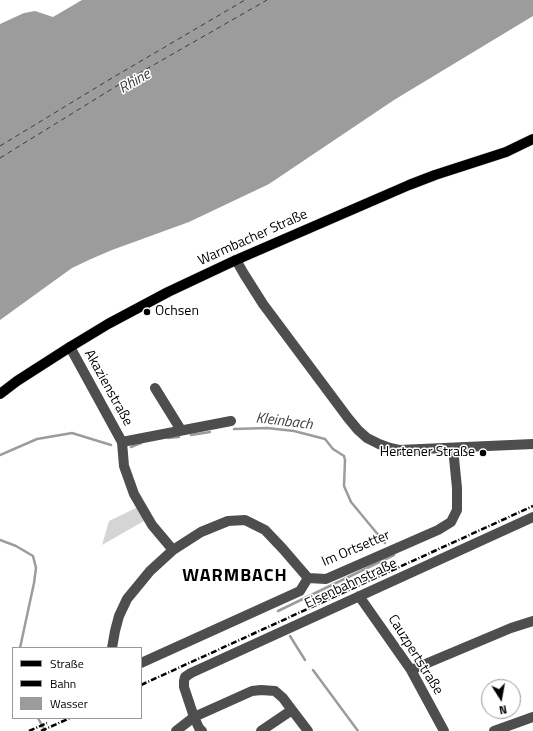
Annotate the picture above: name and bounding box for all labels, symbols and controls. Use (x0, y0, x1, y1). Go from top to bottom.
water label: Rhine (116, 66, 154, 98)
street label: Warmbacher Straße (196, 206, 310, 270)
place label: Ochsen (155, 304, 199, 320)
marker: Ochsen (142, 307, 152, 317)
street label: Akazienstraße (80, 347, 136, 429)
water label: Kleinbach (255, 410, 313, 434)
place label: Hertener Straße (380, 445, 475, 461)
marker: Hertener Straße (478, 448, 488, 458)
street label: Im Ortsetter (319, 527, 393, 571)
street label: Eisenbahnstraße (302, 555, 400, 613)
district label: WARMBACH (182, 566, 288, 588)
street label: Cauzpertstraße (384, 612, 446, 698)
legend (12, 647, 142, 719)
text: Straße (50, 654, 84, 673)
text: Bahn (50, 674, 76, 693)
north arrow (481, 679, 521, 719)
text: Wasser (50, 694, 88, 713)
text: N (498, 701, 508, 718)

